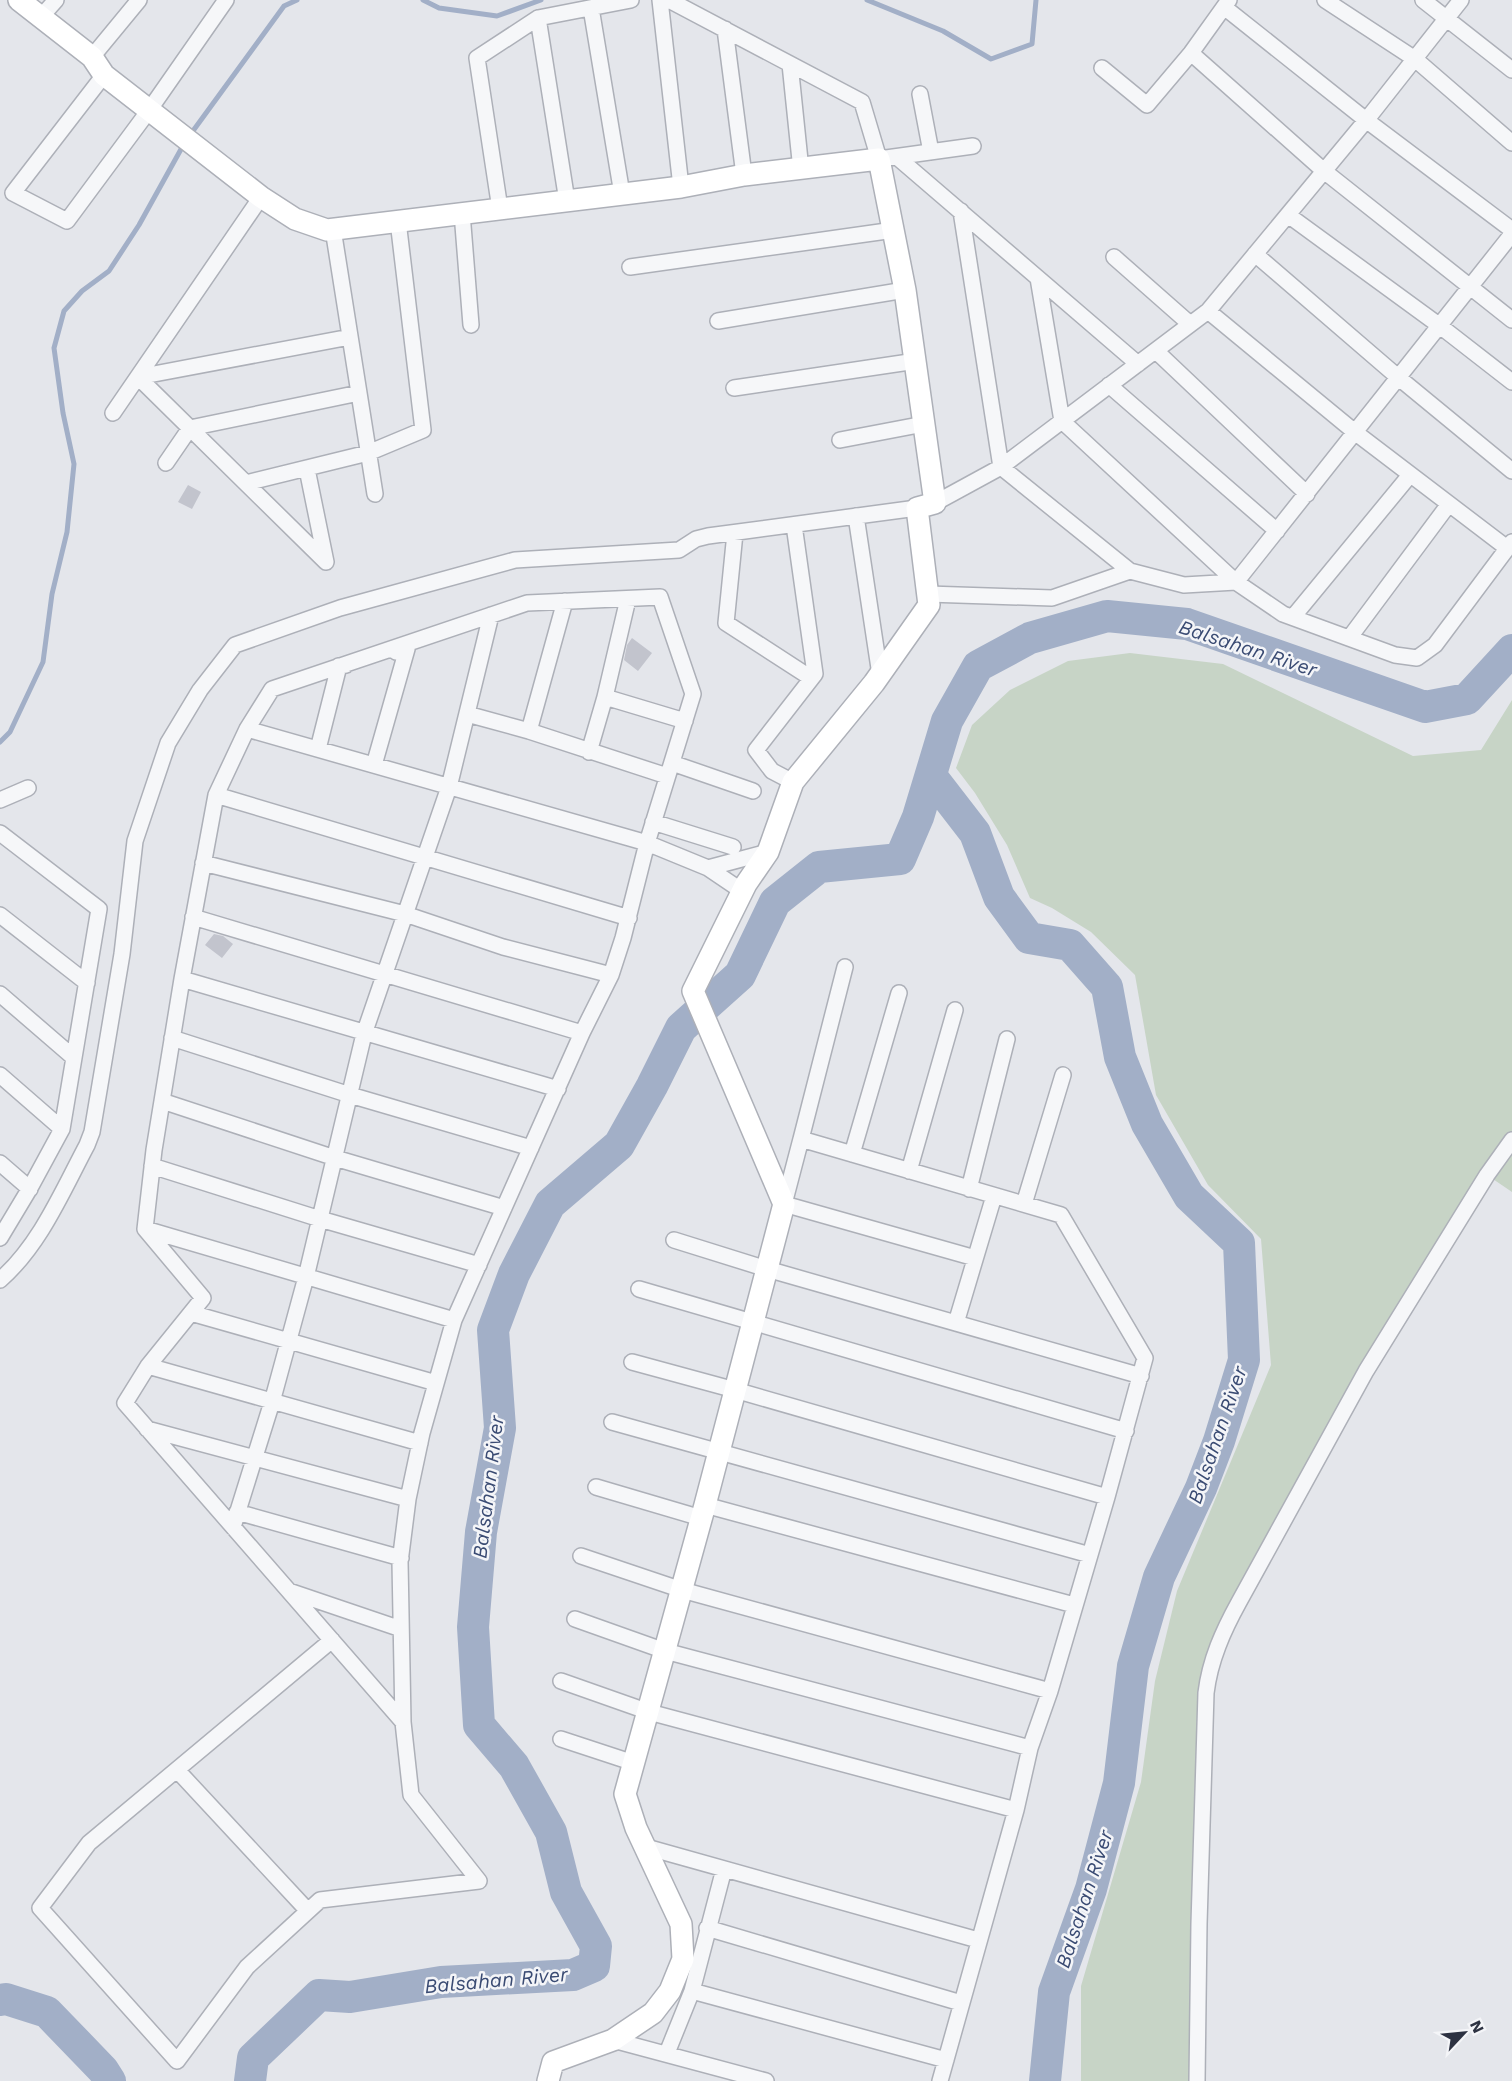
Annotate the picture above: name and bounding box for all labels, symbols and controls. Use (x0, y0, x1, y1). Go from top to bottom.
water label: Balsahan River (1176, 614, 1321, 682)
water label: Balsahan River (1182, 1362, 1252, 1507)
water label: Balsahan River (467, 1413, 509, 1560)
water label: Balsahan River (1050, 1826, 1118, 1971)
water label: Balsahan River (423, 1962, 570, 1998)
north arrow (1434, 2003, 1494, 2063)
text: N (1466, 2017, 1488, 2036)

